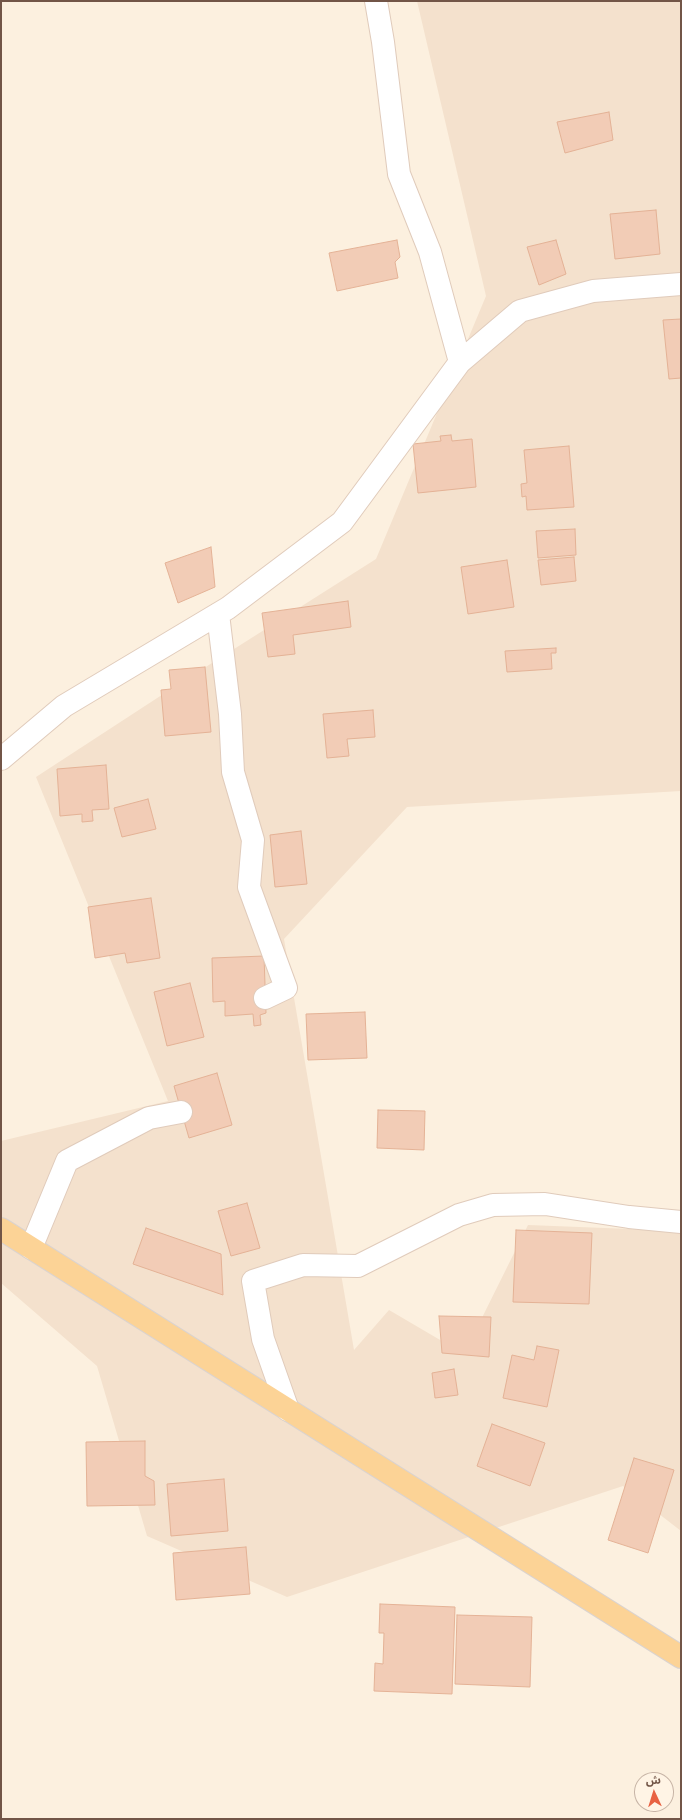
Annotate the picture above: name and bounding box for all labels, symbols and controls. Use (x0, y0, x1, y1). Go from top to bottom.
north arrow (634, 1772, 674, 1812)
text: ش (645, 1774, 661, 1788)

